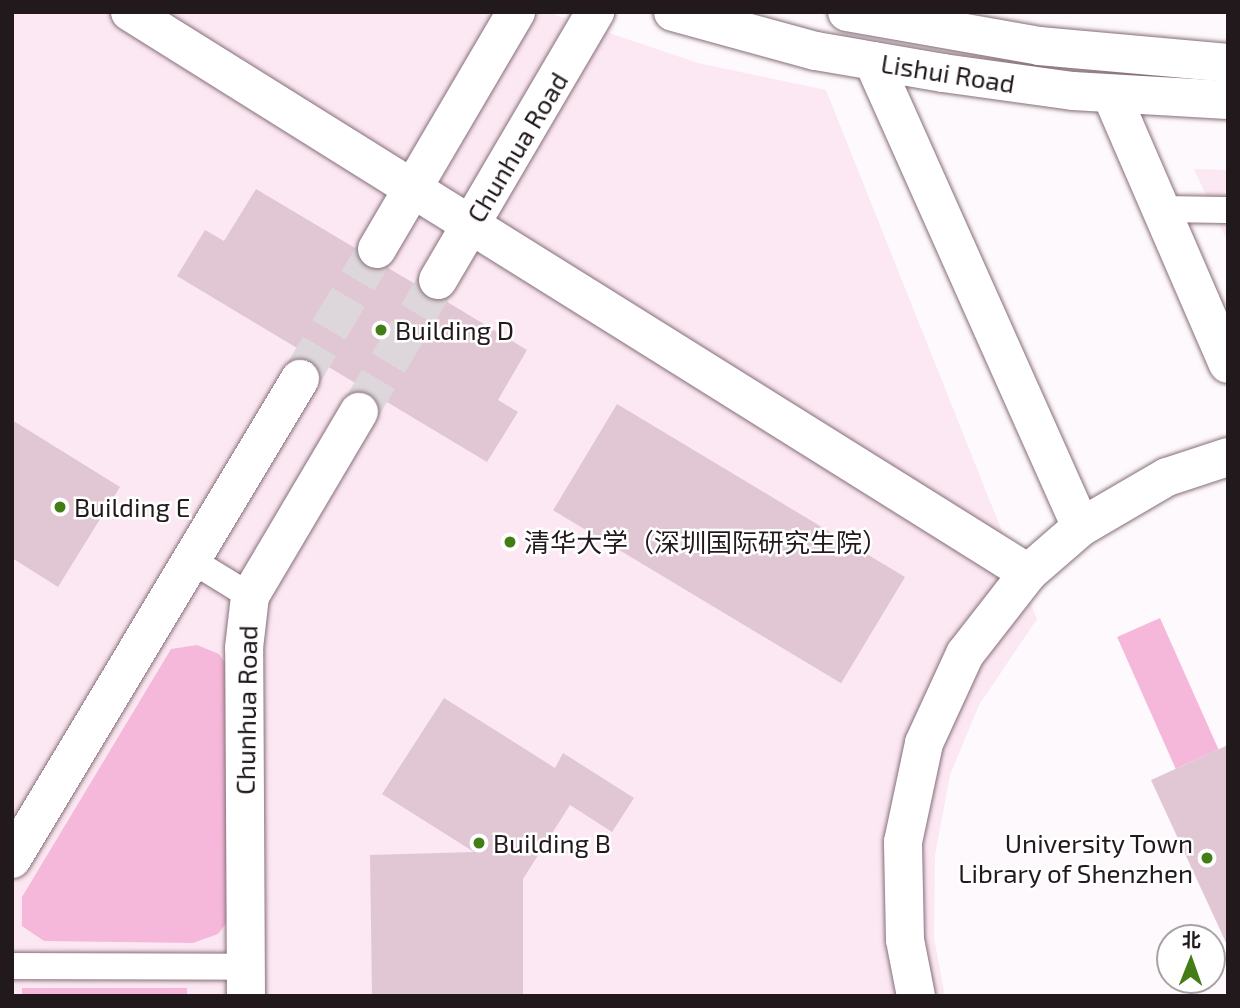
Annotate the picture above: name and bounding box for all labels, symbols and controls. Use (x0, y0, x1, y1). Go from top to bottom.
street label: Lishui Road (879, 47, 1017, 99)
street label: Chunhua Road (460, 66, 574, 228)
place label: Building D (395, 314, 514, 346)
marker: Building D (373, 322, 389, 338)
place label: Building E (74, 491, 190, 523)
marker: Building E (52, 499, 68, 515)
place label: 清华大学（深圳国际研究生院） (524, 526, 888, 558)
marker: 清华大学（深圳国际研究生院） (502, 534, 518, 550)
street label: Chunhua Road (229, 625, 263, 795)
place label: Building B (493, 827, 611, 859)
place label: University Town Library of Shenzhen (957, 827, 1193, 888)
marker: Building B (471, 835, 487, 851)
marker: University Town Library of Shenzhen (1199, 850, 1215, 866)
north arrow (1156, 924, 1226, 994)
text: 北 (1182, 928, 1201, 951)

